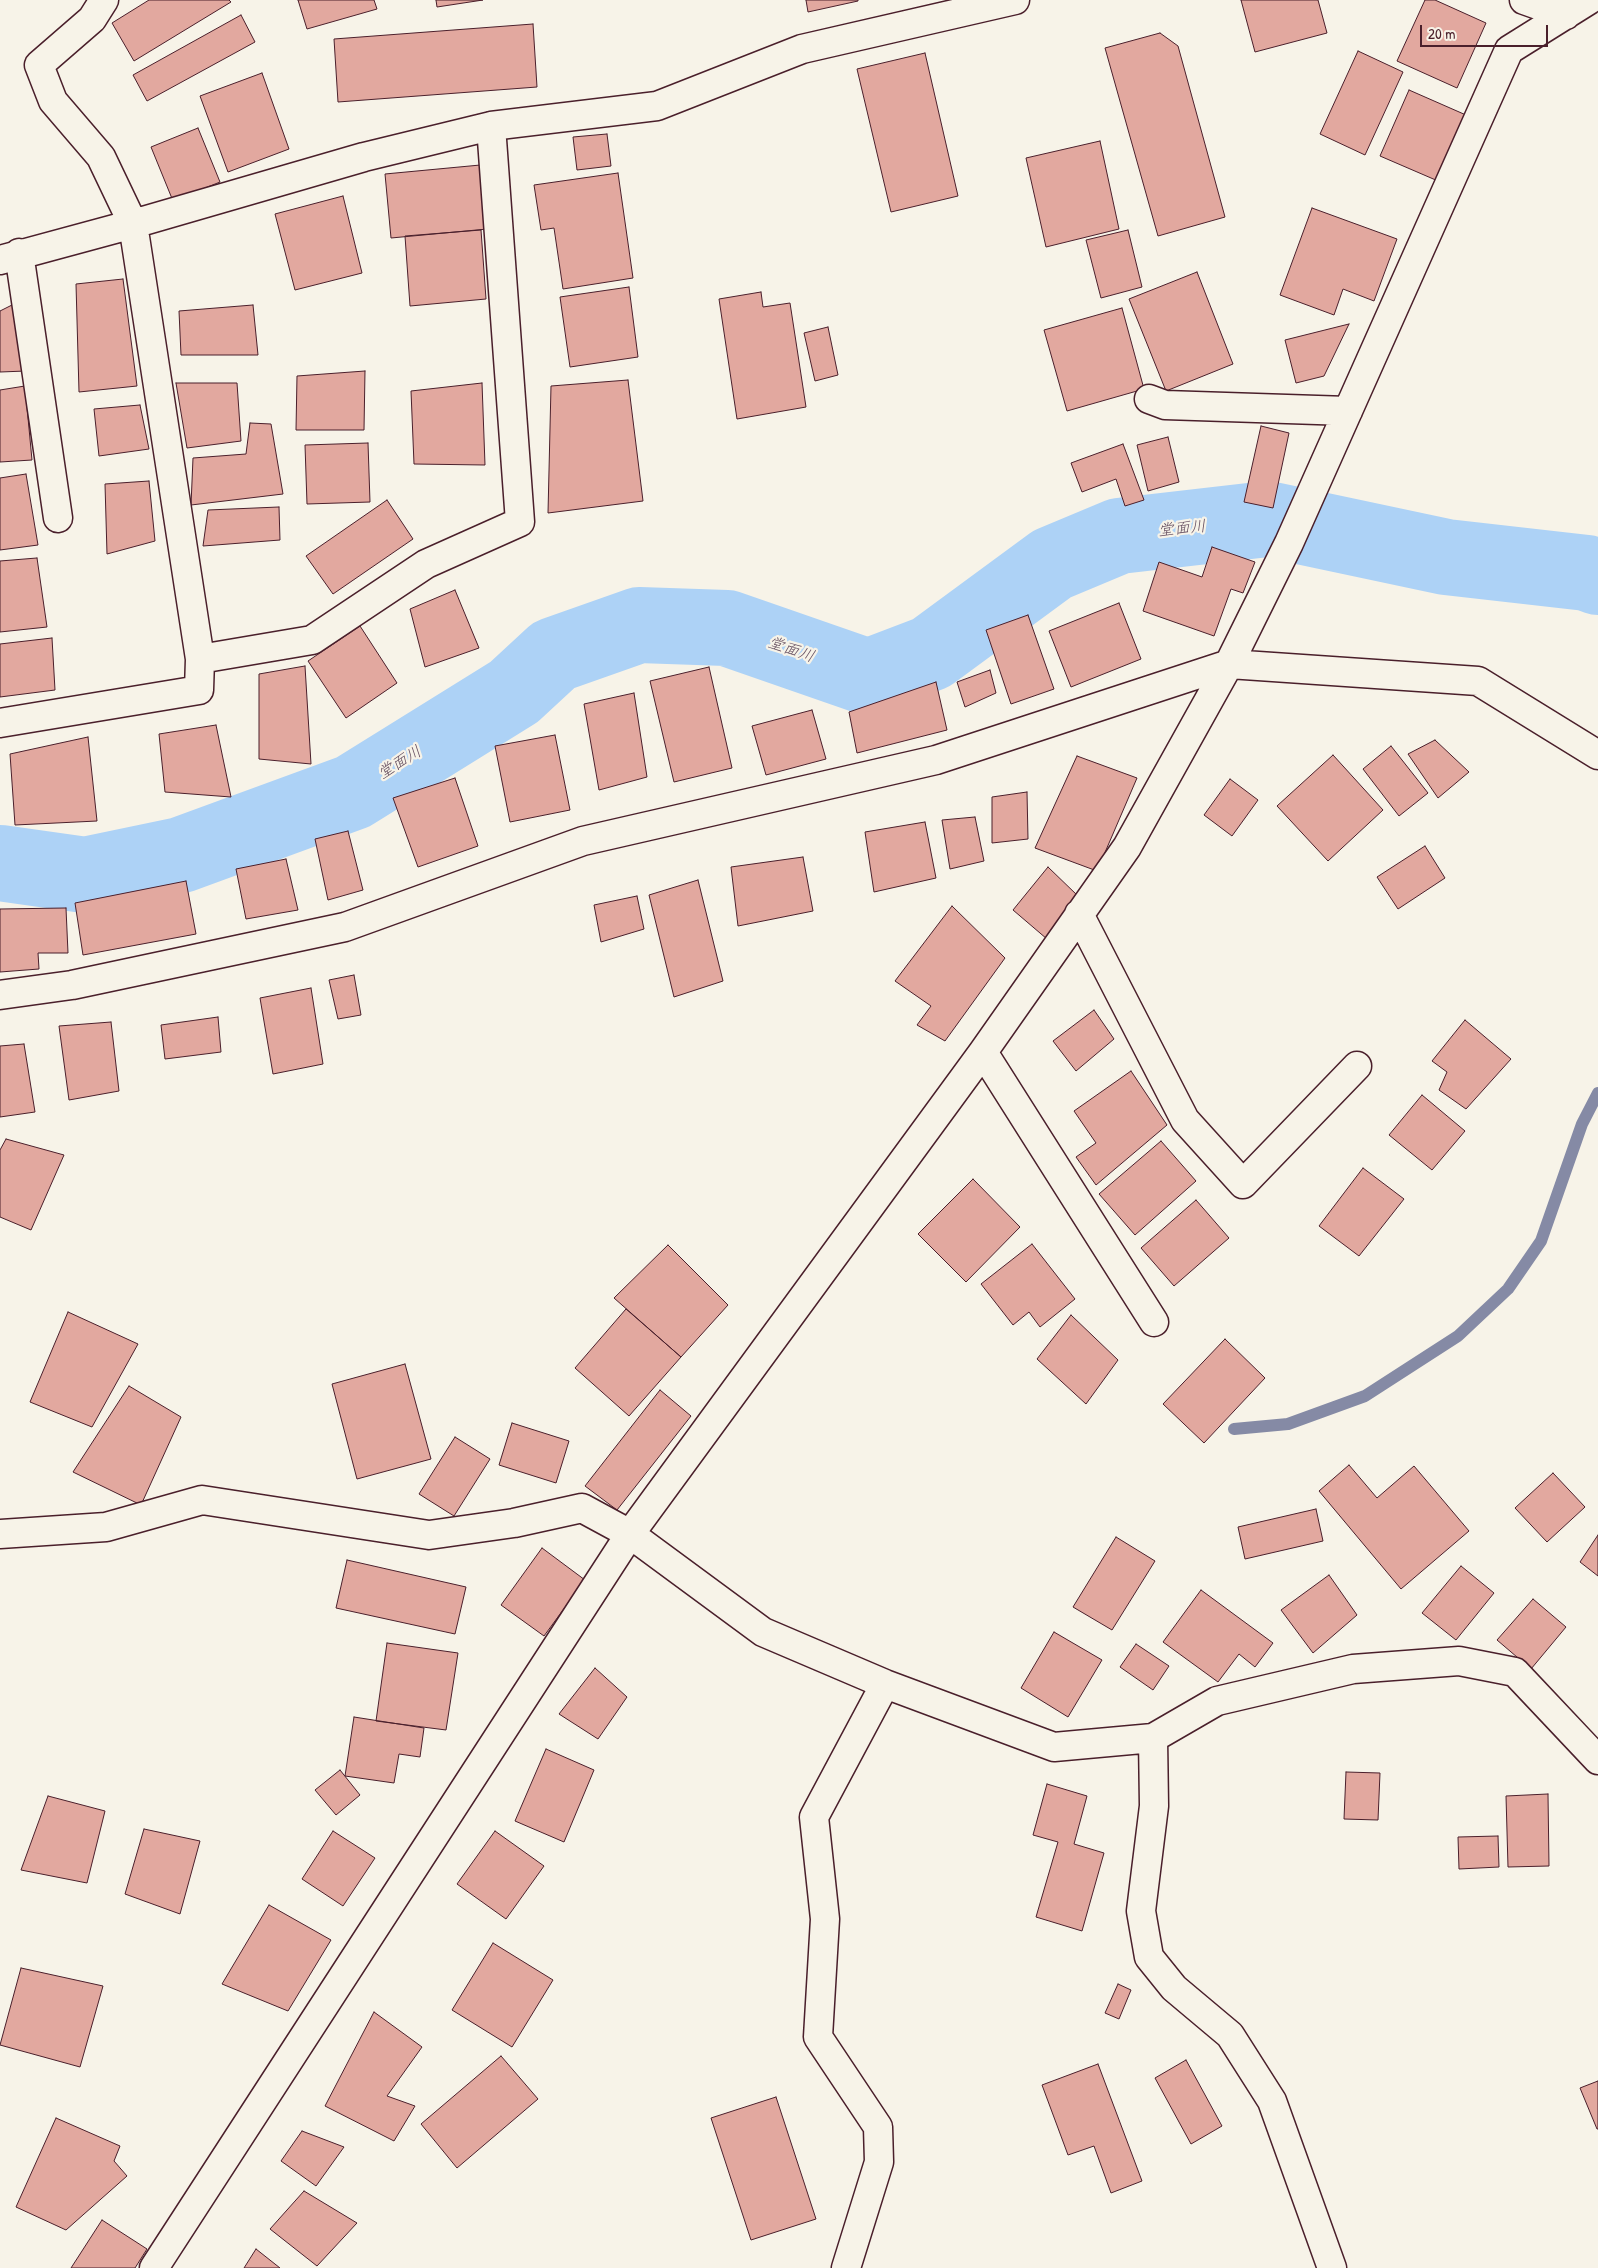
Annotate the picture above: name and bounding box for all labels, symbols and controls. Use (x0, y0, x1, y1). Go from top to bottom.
scale bar (1423, 15, 1550, 47)
text: 20 m (1428, 23, 1455, 44)
water label: 堂面川 (1157, 517, 1207, 541)
water label: 堂面川 (765, 633, 817, 667)
water label: 堂面川 (375, 742, 425, 784)

